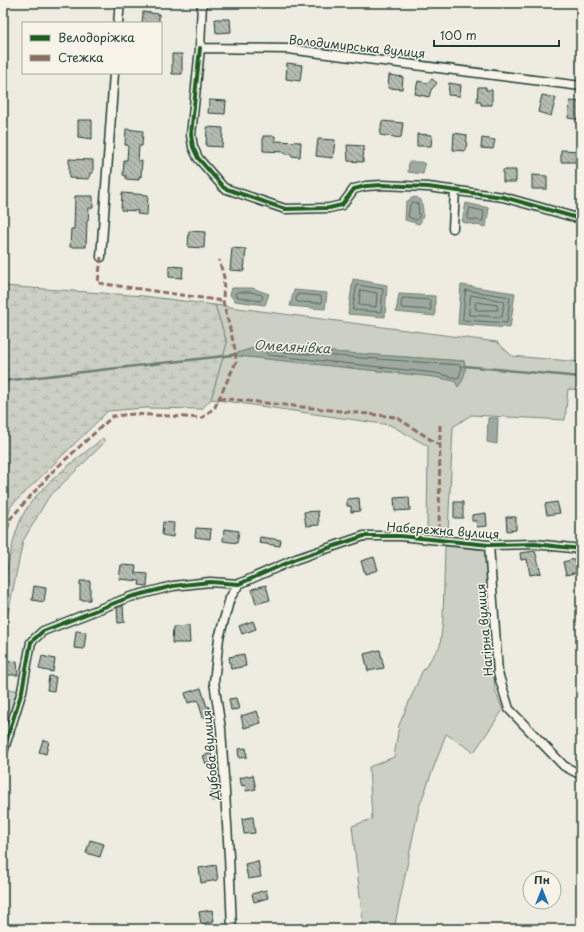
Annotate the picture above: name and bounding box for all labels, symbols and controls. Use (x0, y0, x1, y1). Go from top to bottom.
legend (22, 22, 162, 74)
scale bar (434, 22, 559, 48)
text: 100 m (440, 26, 477, 44)
text: Велодоріжка (58, 28, 135, 46)
street label: Володимирська вулиця (288, 30, 426, 62)
text: Стежка (58, 48, 104, 66)
water label: Омелянівка (253, 335, 332, 358)
street label: Набережна вулиця (386, 517, 500, 543)
street label: Нагірна вулиця (471, 583, 497, 677)
street label: Дубова вулиця (197, 709, 223, 802)
north arrow (522, 870, 562, 910)
text: Пн (534, 871, 550, 888)

